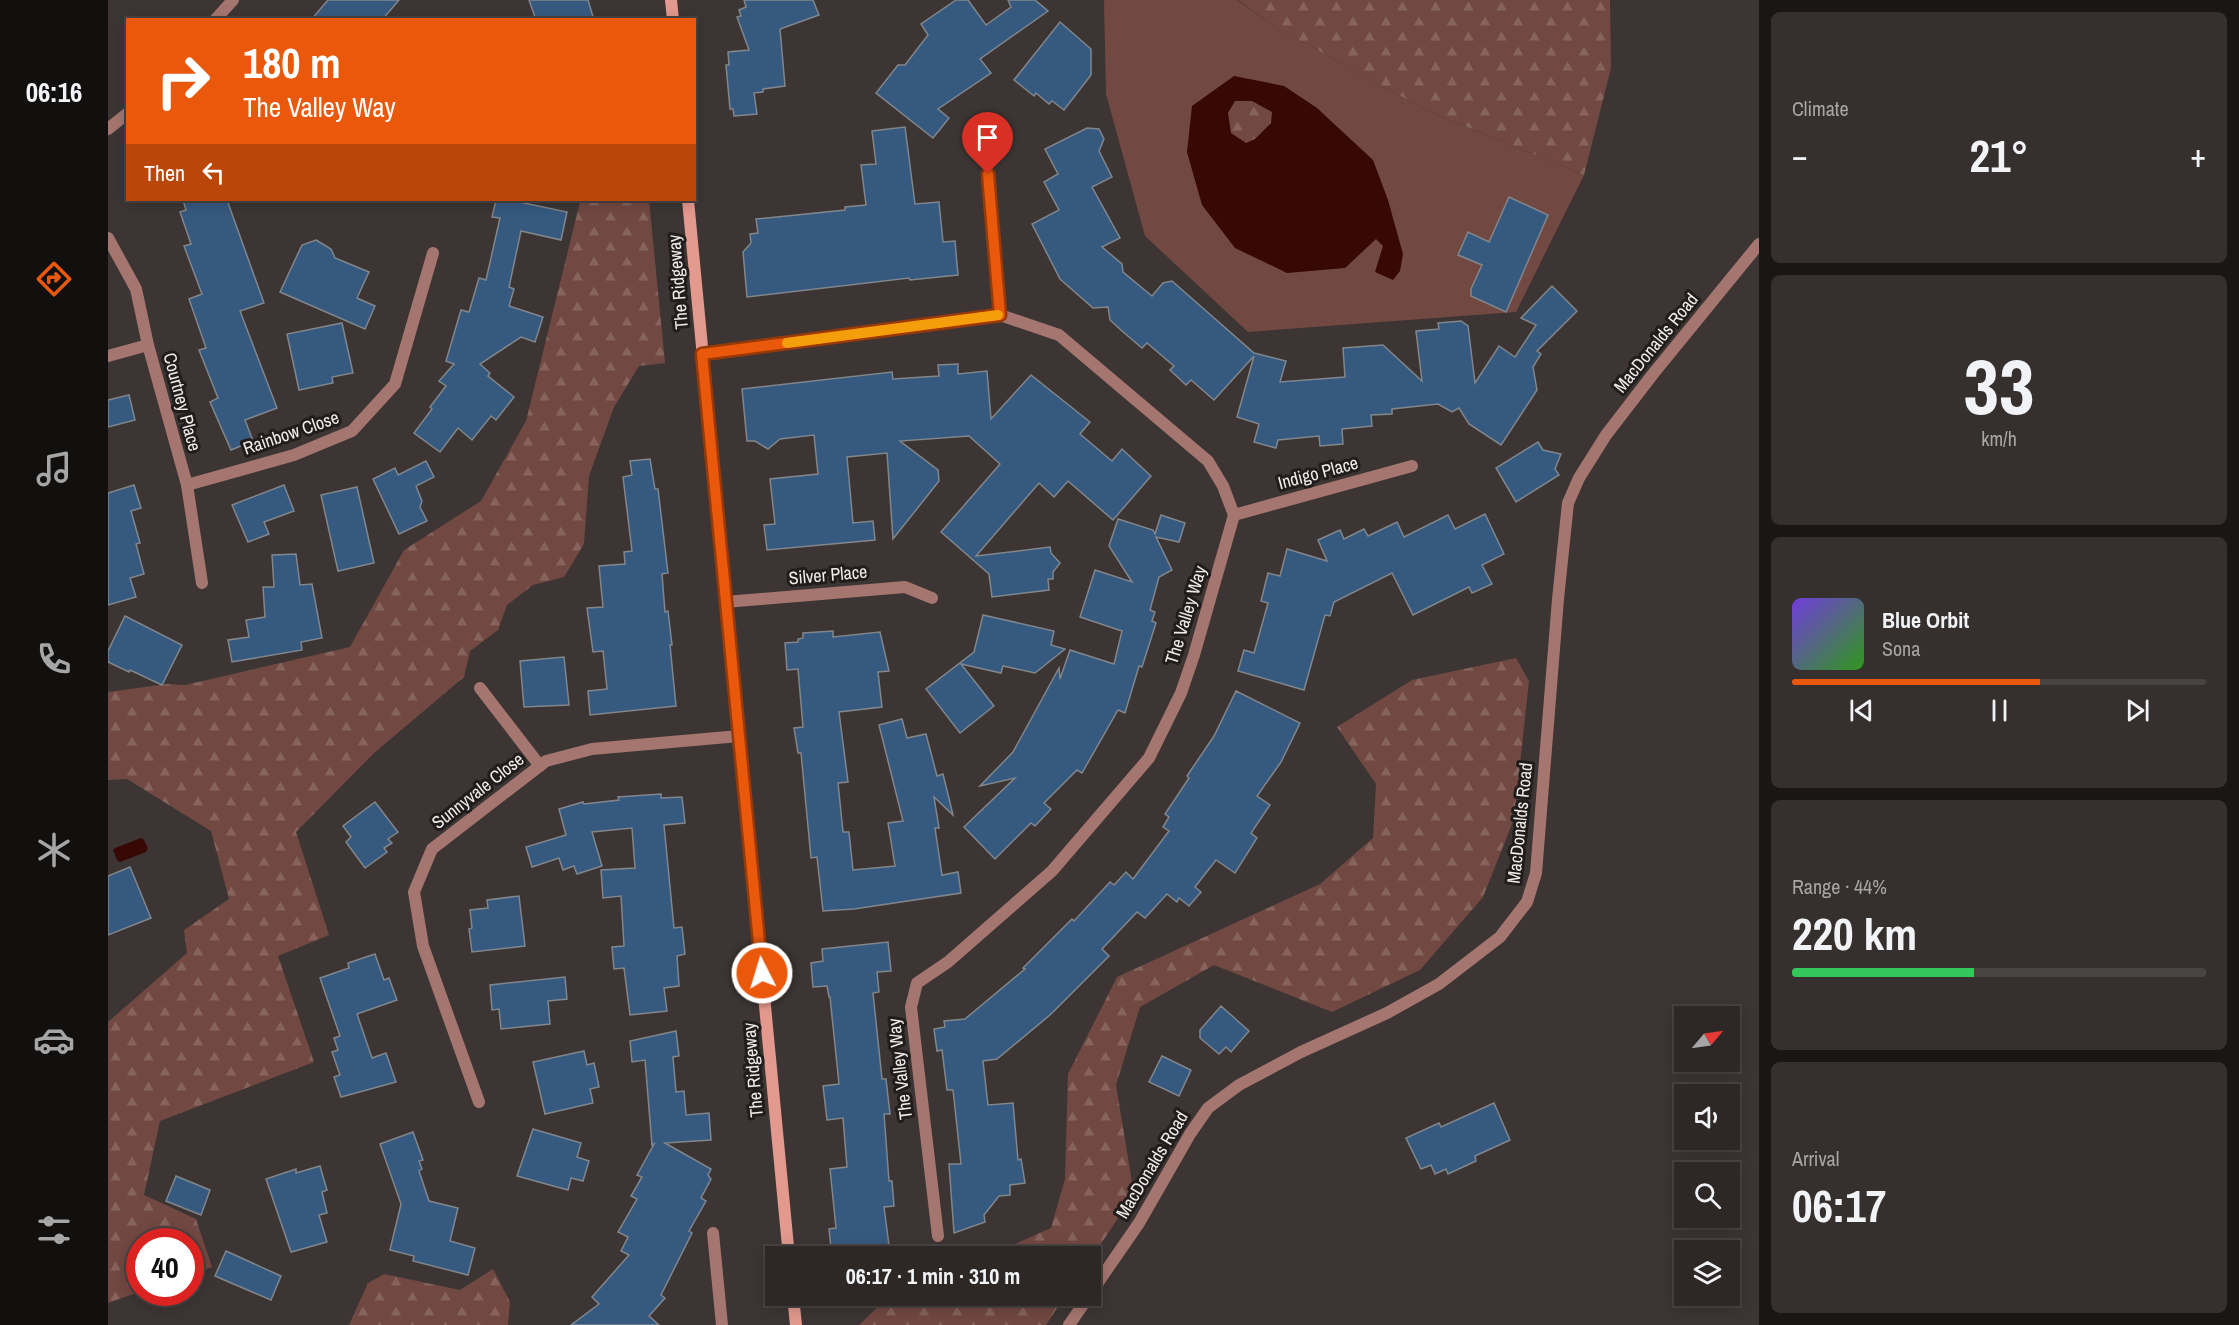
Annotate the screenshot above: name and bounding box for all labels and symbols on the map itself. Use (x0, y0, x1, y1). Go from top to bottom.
pin (962, 112, 1013, 174)
street label: The Ridgeway (661, 233, 694, 331)
street label: MacDonalds Road (1608, 288, 1704, 398)
street label: Courtney Place (157, 350, 208, 454)
street label: Rainbow Close (239, 404, 342, 461)
street label: Indigo Place (1275, 450, 1361, 495)
street label: Silver Place (788, 559, 868, 590)
street label: The Valley Way (1159, 562, 1213, 667)
street label: Sunnyvale Close (426, 747, 529, 835)
street label: MacDonalds Road (1501, 761, 1538, 885)
position arrow (730, 941, 794, 1005)
north arrow (1674, 1006, 1740, 1072)
street label: The Valley Way (881, 1016, 918, 1121)
street label: The Ridgeway (736, 1021, 769, 1119)
street label: MacDonalds Road (1110, 1106, 1194, 1223)
speed limit sign: 40 (126, 1228, 204, 1306)

